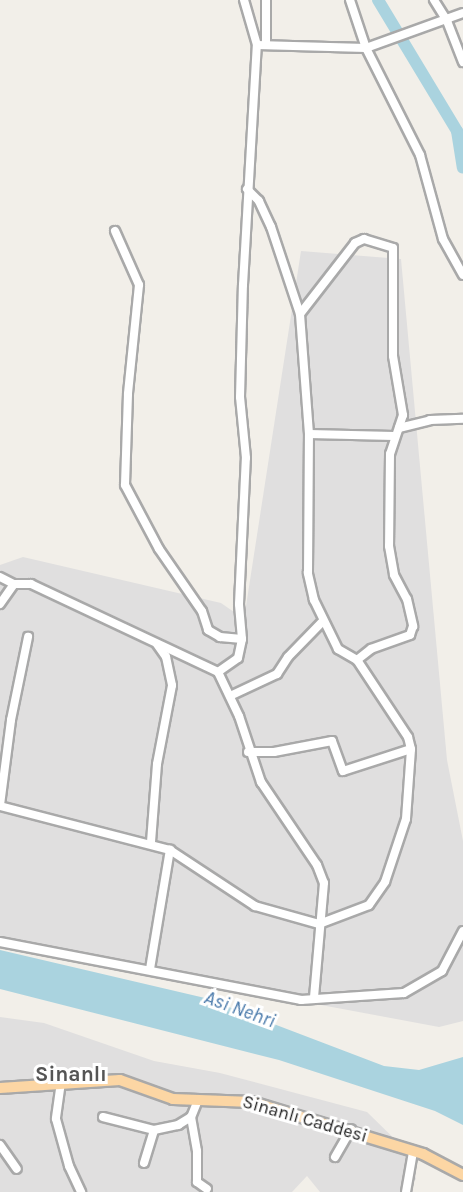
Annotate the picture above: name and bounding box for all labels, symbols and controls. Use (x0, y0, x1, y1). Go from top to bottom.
water label: Asi Nehri (201, 985, 279, 1033)
district label: Sinanlı (35, 1061, 107, 1087)
street label: Sinanlı Caddesi (240, 1091, 370, 1147)

